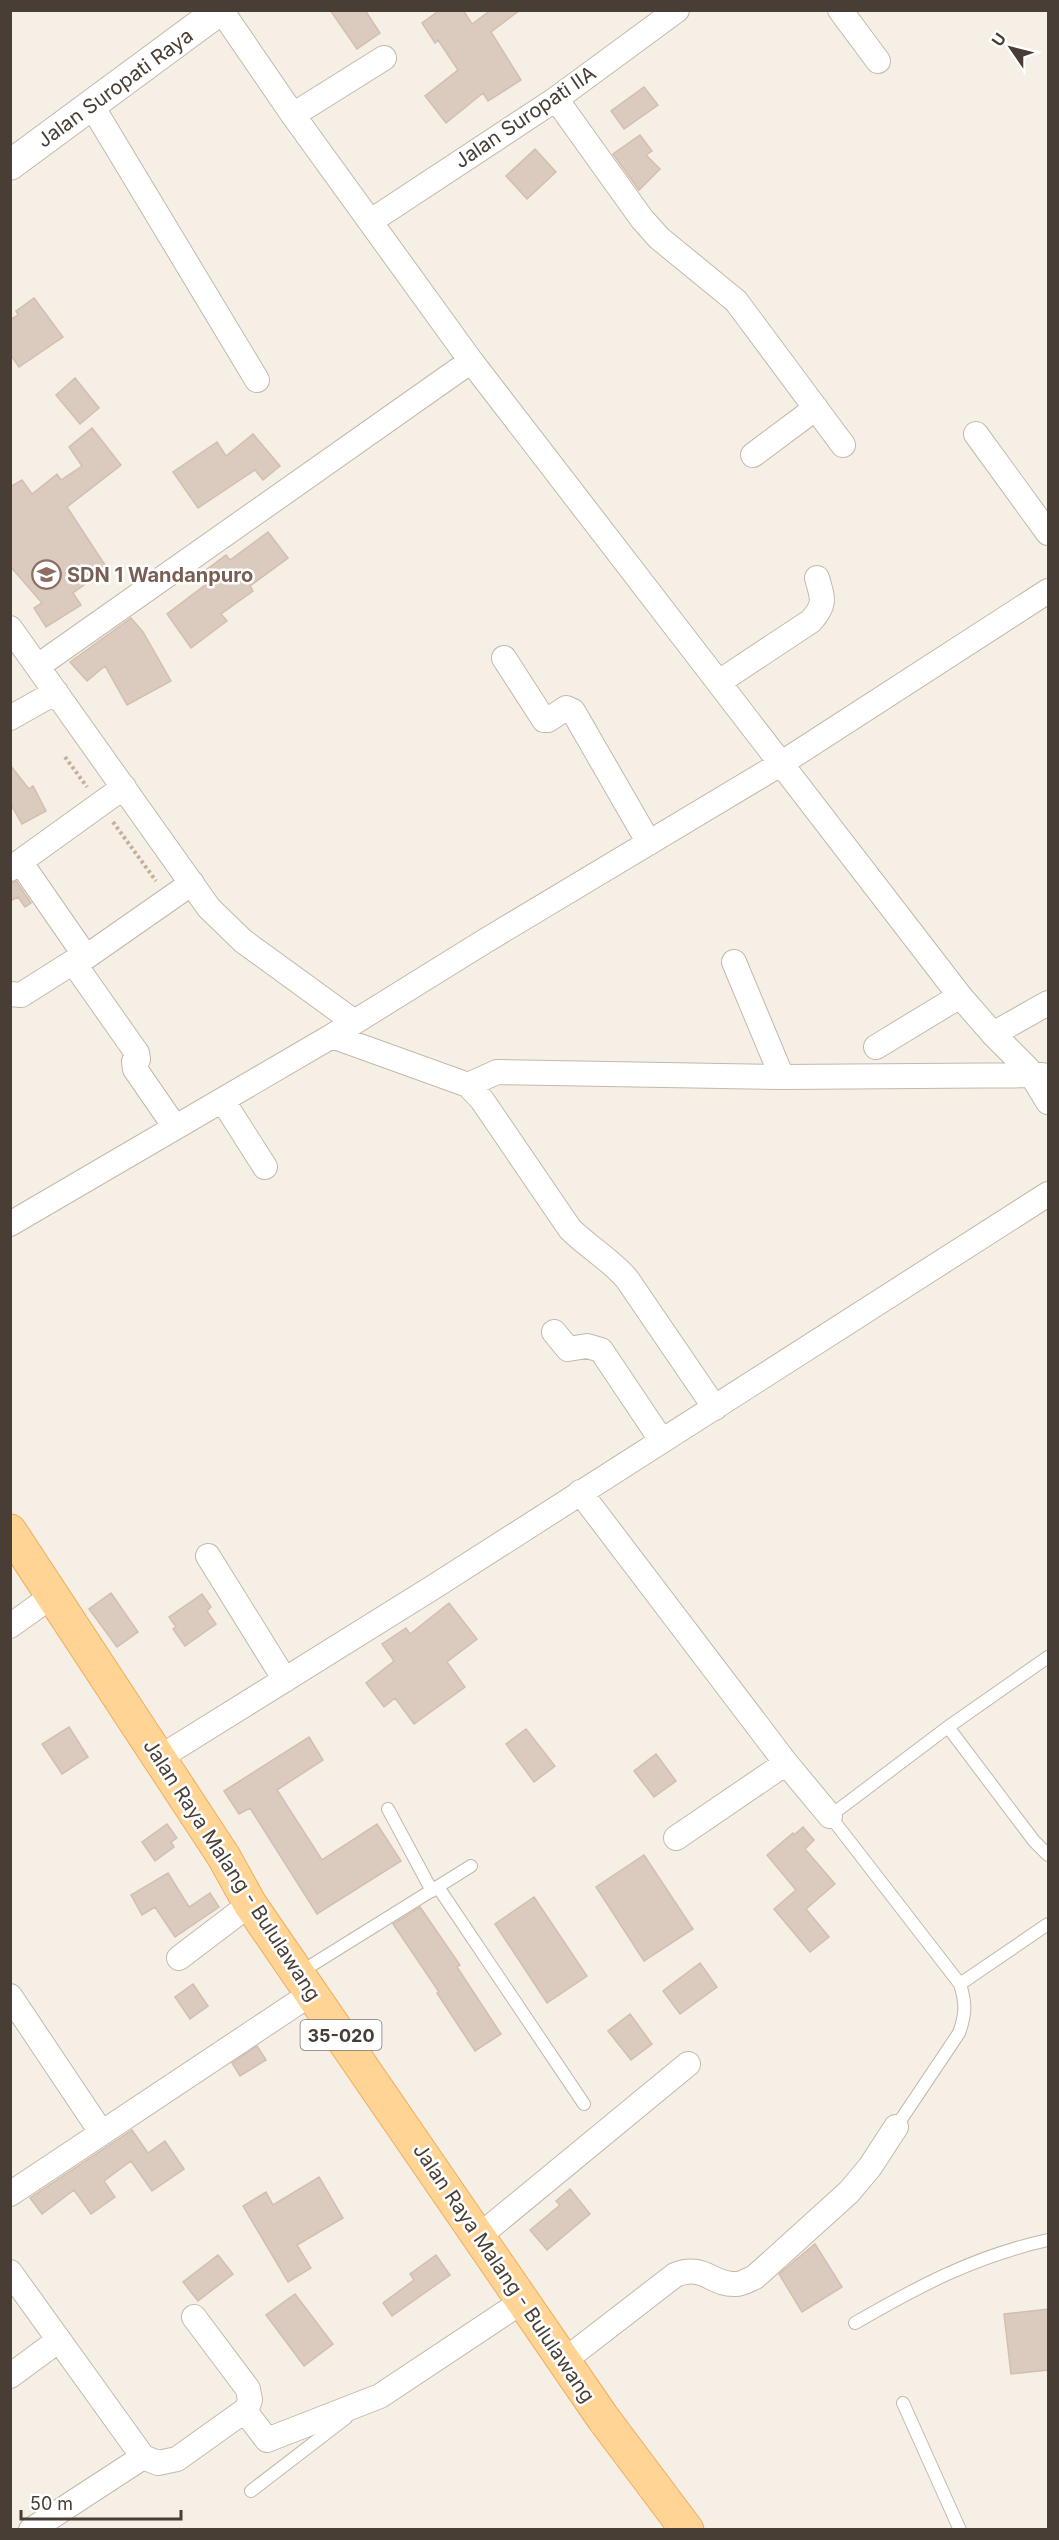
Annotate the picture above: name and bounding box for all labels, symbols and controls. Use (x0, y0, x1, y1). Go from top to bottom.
north arrow (981, 18, 1041, 78)
street label: Jalan Suropati Raya (32, 23, 198, 153)
text: U (987, 29, 1010, 50)
street label: Jalan Suropati IIA (450, 61, 600, 173)
school or university icon: SDN 1 Wandanpuro (30, 559, 62, 591)
place label: SDN 1 Wandanpuro (67, 563, 253, 587)
street label: Jalan Raya Malang - Bululawang (138, 1735, 326, 2005)
road number: 35-020 (300, 2020, 382, 2050)
street label: Jalan Raya Malang - Bululawang (408, 2139, 600, 2407)
scale bar (21, 2483, 182, 2521)
text: 50 m (30, 2493, 73, 2514)

